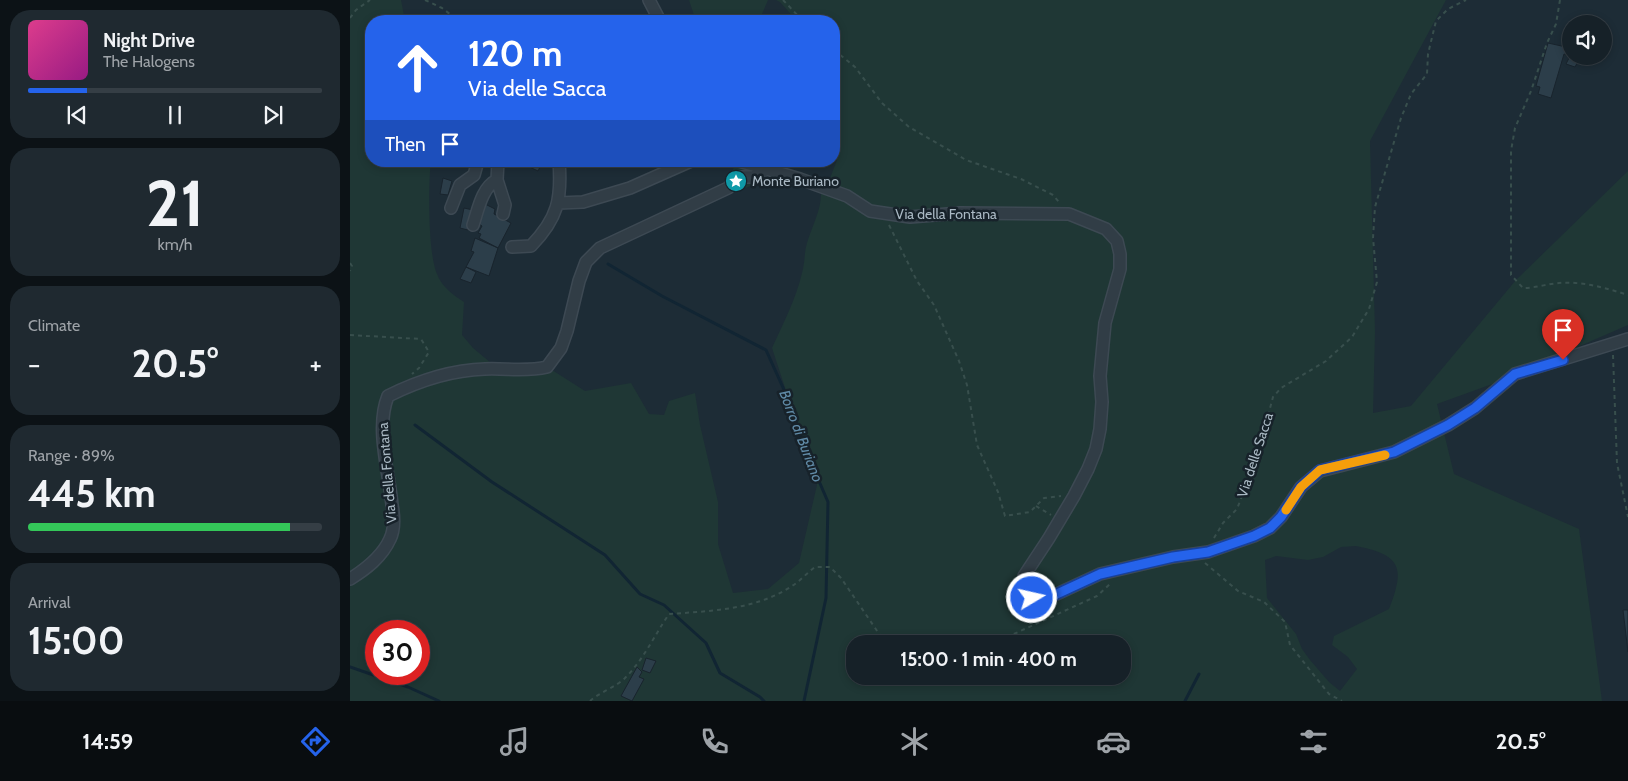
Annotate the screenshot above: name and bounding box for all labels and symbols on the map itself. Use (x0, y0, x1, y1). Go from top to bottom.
place icon: Monte Buriano (724, 169, 748, 193)
place label: Monte Buriano (752, 172, 839, 190)
street label: Via della Fontana (895, 205, 997, 223)
pin (1542, 309, 1584, 360)
water label: Borro di Buriano (775, 387, 827, 485)
street label: Via delle Sacca (1233, 410, 1277, 500)
street label: Via della Fontana (374, 421, 400, 524)
position arrow (1005, 571, 1057, 623)
speed limit sign: 30 (365, 620, 430, 685)

